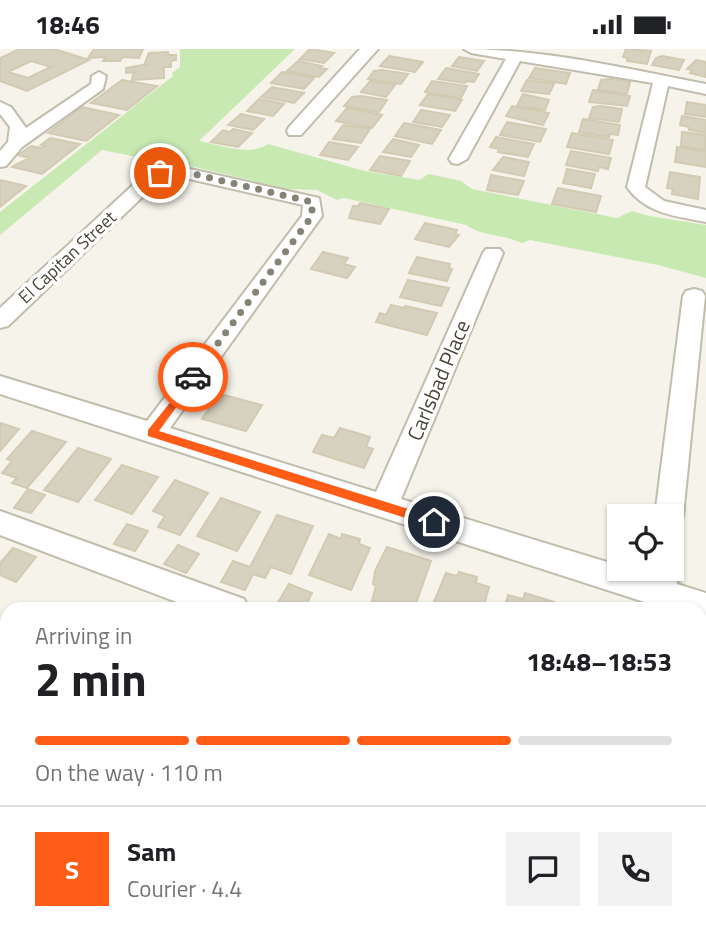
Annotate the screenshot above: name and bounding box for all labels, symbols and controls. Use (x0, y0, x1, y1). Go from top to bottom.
text: 18:46 (35, 5, 100, 44)
pin (130, 143, 190, 203)
icon: bag (141, 154, 179, 192)
street label: El Capitan Street (12, 204, 123, 310)
street label: Carlsbad Place (398, 315, 478, 445)
courier (158, 342, 228, 412)
icon: car (174, 358, 212, 396)
pin (404, 492, 464, 552)
icon: home (415, 503, 453, 541)
map controls (607, 504, 684, 581)
button: locate (607, 504, 684, 581)
text: Arriving in (35, 618, 132, 653)
text: 18:48–18:53 (526, 642, 672, 681)
text: 2 min (35, 644, 147, 714)
text: On the way · 110 m (35, 755, 223, 790)
text: Sam (127, 832, 176, 871)
button: chat (506, 832, 580, 906)
button: phone (598, 832, 672, 906)
text: S (65, 850, 79, 889)
text: Courier · 4.4 (127, 871, 242, 906)

